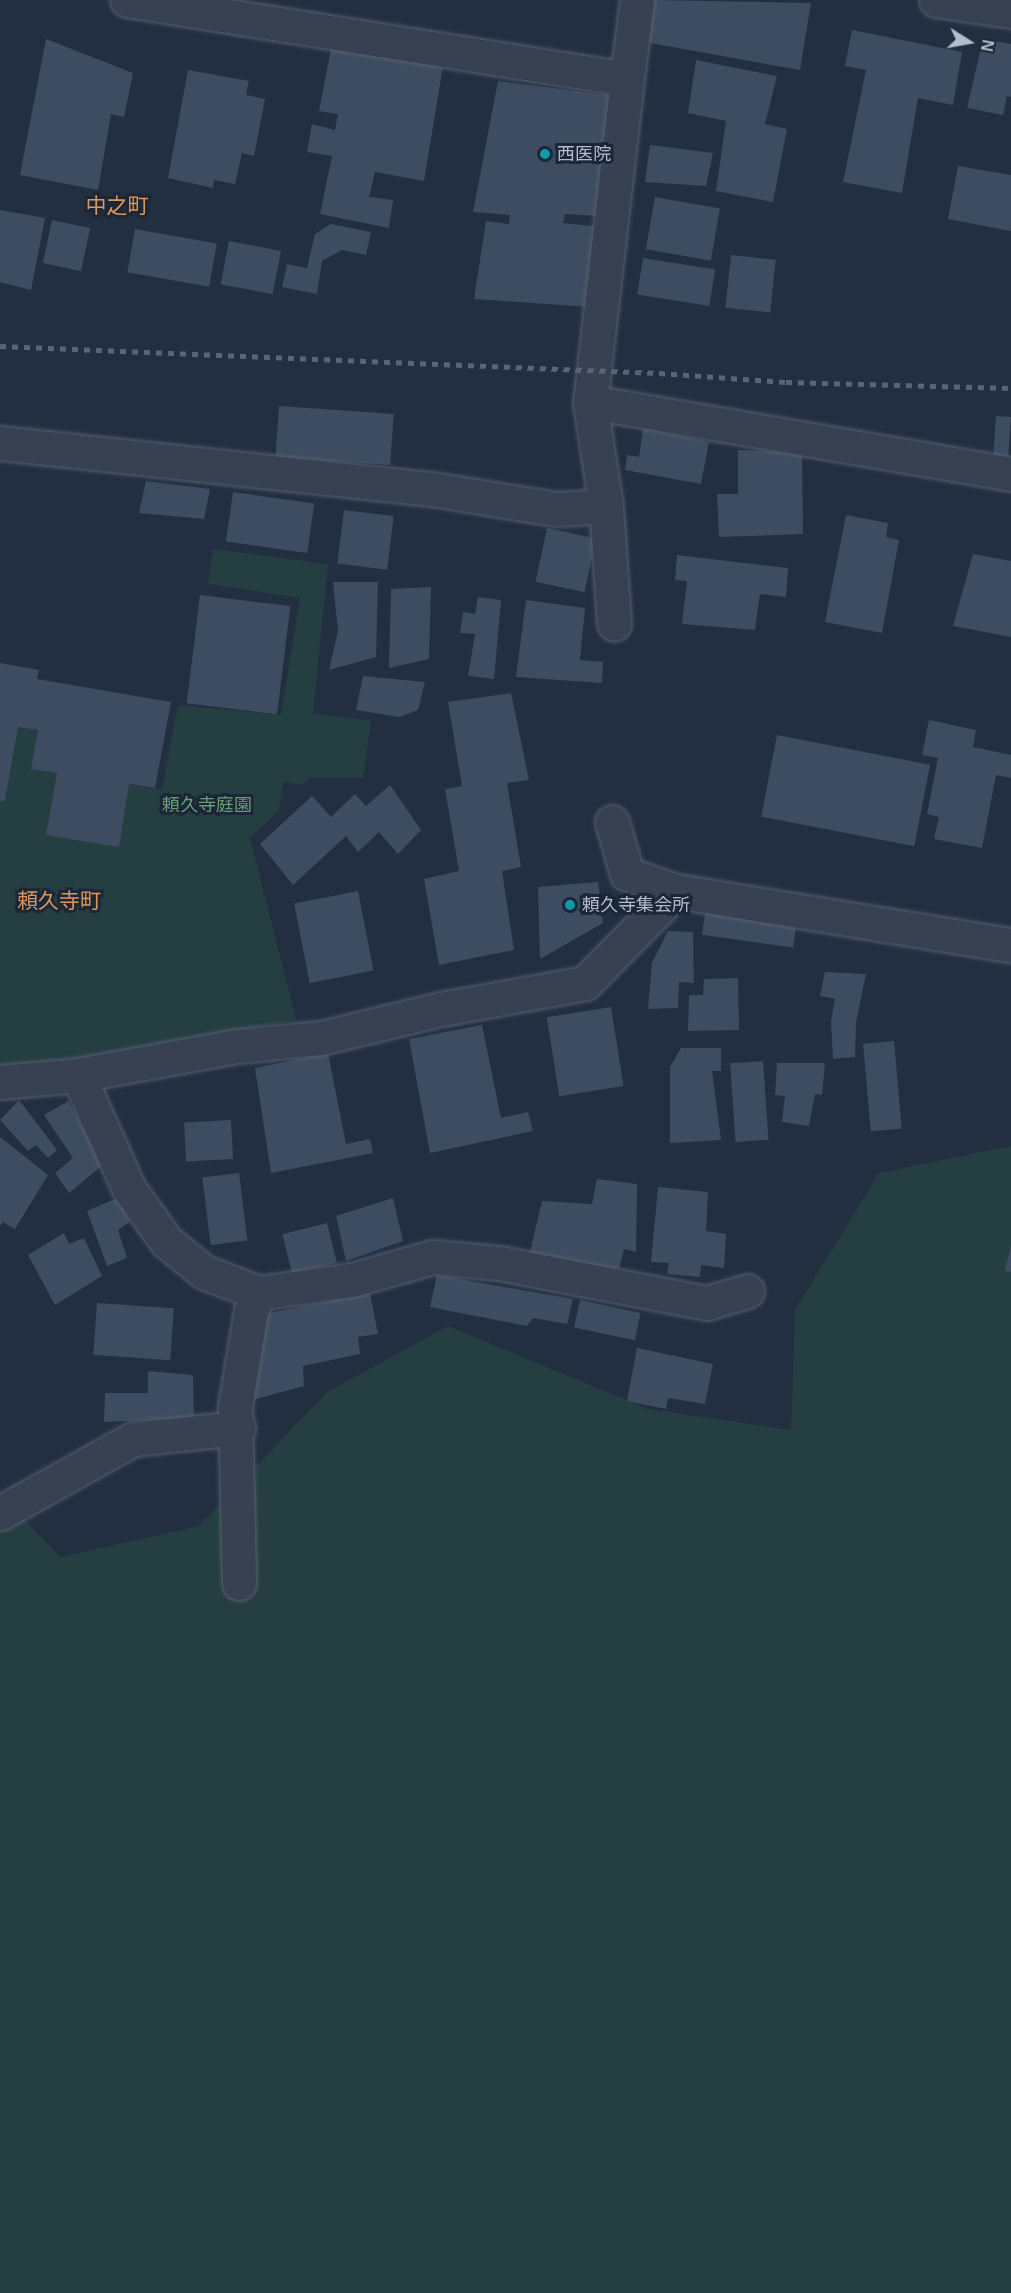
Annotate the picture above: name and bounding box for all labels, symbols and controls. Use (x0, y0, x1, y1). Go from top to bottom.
north arrow (939, 12, 999, 72)
text: N (978, 38, 997, 53)
place label: 西医院 (557, 143, 611, 165)
marker: 西医院 (538, 147, 552, 161)
district label: 中之町 (86, 193, 148, 219)
park label: 頼久寺庭園 (162, 794, 252, 816)
district label: 頼久寺町 (17, 888, 101, 914)
place label: 頼久寺集会所 (582, 894, 690, 916)
marker: 頼久寺集会所 (563, 898, 577, 912)

